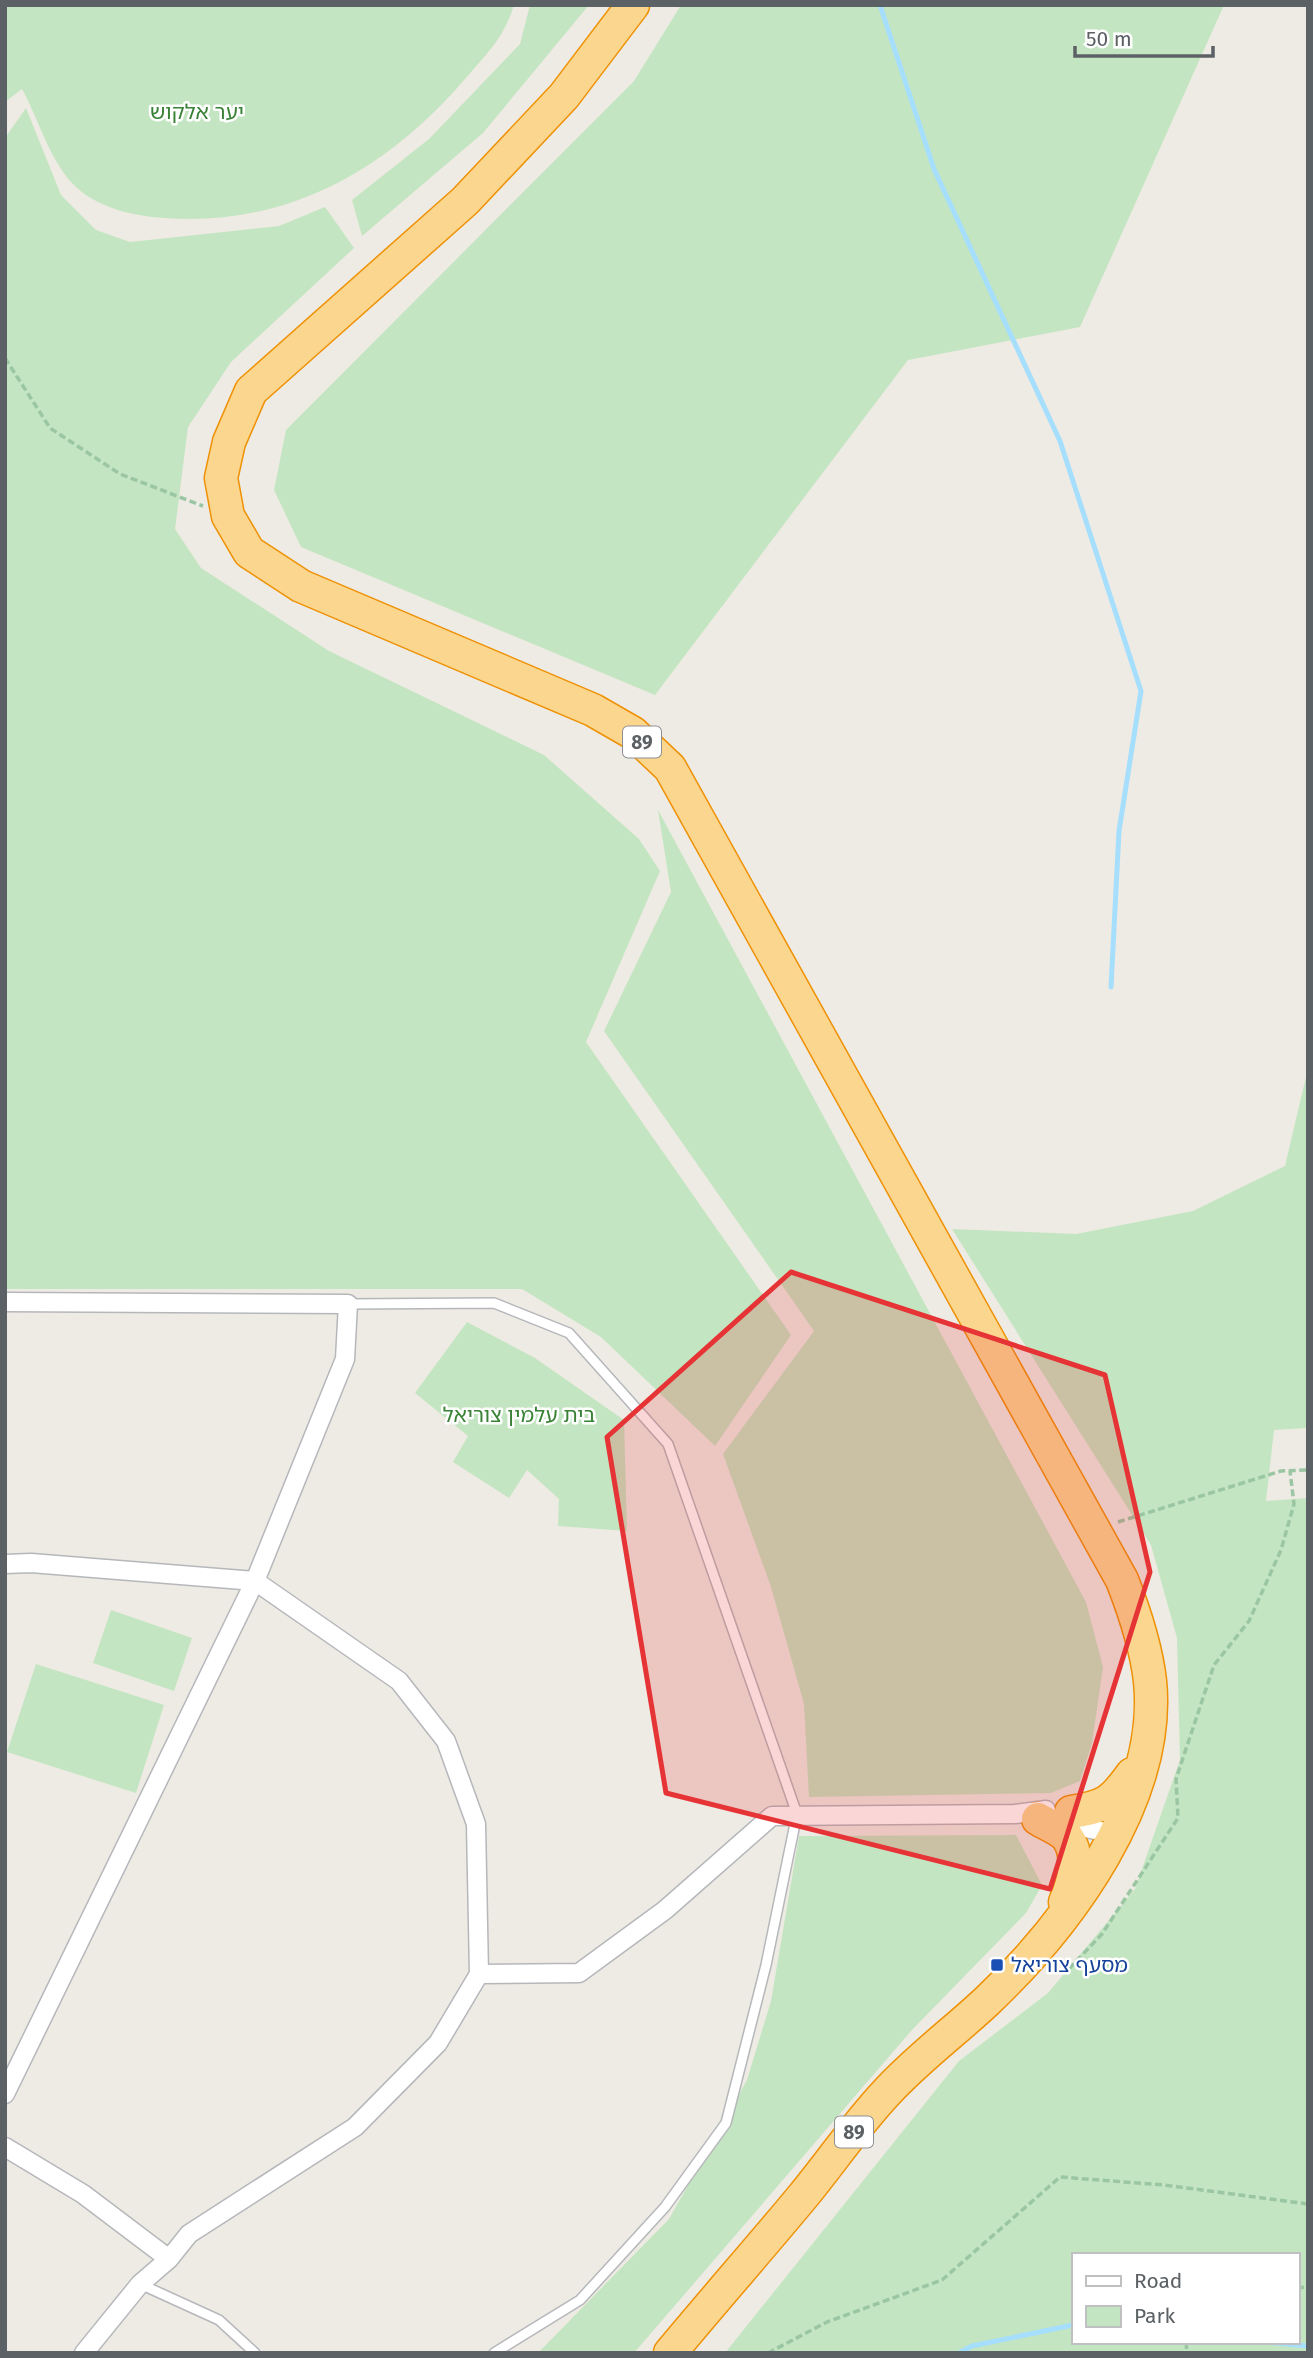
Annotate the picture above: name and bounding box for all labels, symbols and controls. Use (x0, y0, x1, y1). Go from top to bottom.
scale bar (1075, 14, 1213, 58)
text: 50 m (1086, 26, 1132, 52)
park label: יער אלקוש (150, 99, 244, 125)
road number: 89 (623, 726, 661, 758)
park label: בית עלמין צוריאל (443, 1402, 595, 1428)
place label: מסעף צוריאל (1011, 1952, 1128, 1978)
marker: מסעף צוריאל (989, 1957, 1005, 1973)
road number: 89 (835, 2116, 873, 2148)
legend (1072, 2253, 1299, 2344)
text: Road (1134, 2268, 1182, 2294)
text: Park (1134, 2303, 1176, 2329)

